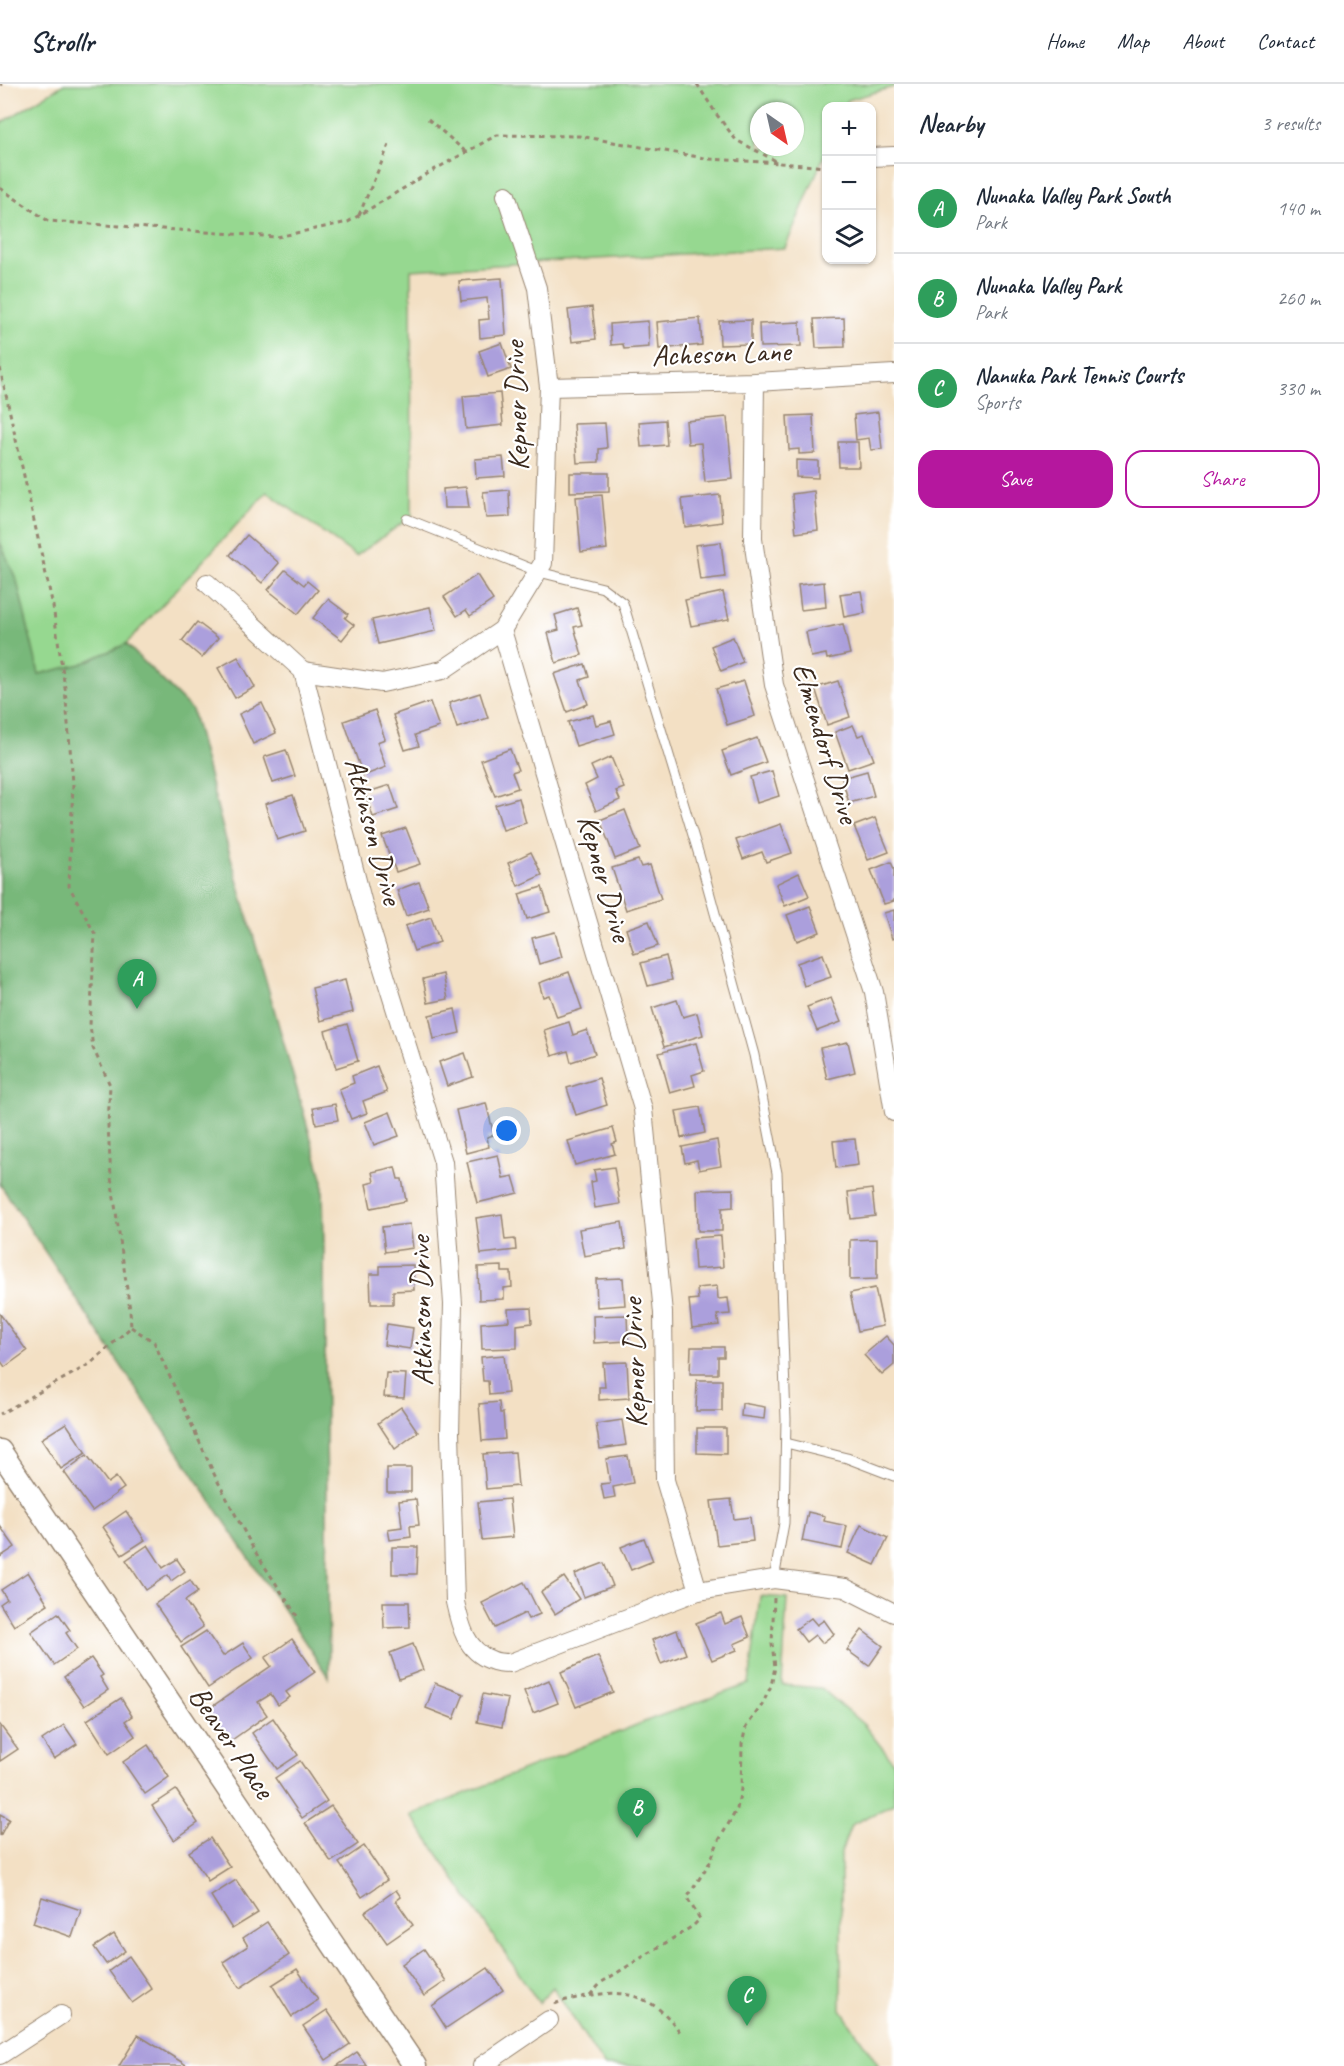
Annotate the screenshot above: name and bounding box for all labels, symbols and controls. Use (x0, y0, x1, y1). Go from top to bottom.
text: Strollr (30, 24, 94, 59)
text: Home (1046, 28, 1084, 54)
text: Map (1117, 28, 1149, 54)
text: About (1182, 28, 1224, 54)
text: Contact (1257, 28, 1314, 54)
north arrow (750, 102, 804, 156)
map controls (822, 102, 876, 264)
button: + (822, 102, 876, 156)
text: Nearby (918, 107, 983, 140)
text: 3 results (1261, 111, 1320, 136)
button: − (822, 156, 876, 210)
text: Nunaka Valley Park South (975, 182, 1171, 210)
text: A (932, 196, 943, 221)
text: 140 m (1277, 196, 1320, 221)
button: layers (822, 210, 876, 264)
text: Park (975, 210, 1007, 235)
text: Nunaka Valley Park (975, 272, 1121, 300)
text: B (932, 286, 943, 311)
text: 260 m (1277, 286, 1320, 311)
text: Park (975, 300, 1007, 325)
street label: Acheson Lane (651, 332, 793, 374)
street label: Kepner Drive (495, 338, 537, 472)
text: Nanuka Park Tennis Courts (975, 362, 1183, 390)
text: C (933, 376, 942, 401)
text: 330 m (1277, 376, 1320, 401)
text: Sports (975, 390, 1020, 415)
button: Save (918, 450, 1113, 508)
button: Share (1125, 450, 1320, 508)
street label: Elmendorf Drive (784, 658, 869, 830)
street label: Atkinson Drive (336, 754, 412, 911)
street label: Kepner Drive (569, 810, 642, 948)
pin: A (118, 960, 156, 1009)
your location (492, 1116, 521, 1145)
street label: Atkinson Drive (401, 1233, 441, 1386)
street label: Kepner Drive (613, 1295, 655, 1429)
street label: Beaver Place (181, 1678, 285, 1807)
pin: B (618, 1788, 656, 1838)
pin: C (728, 1976, 766, 2026)

